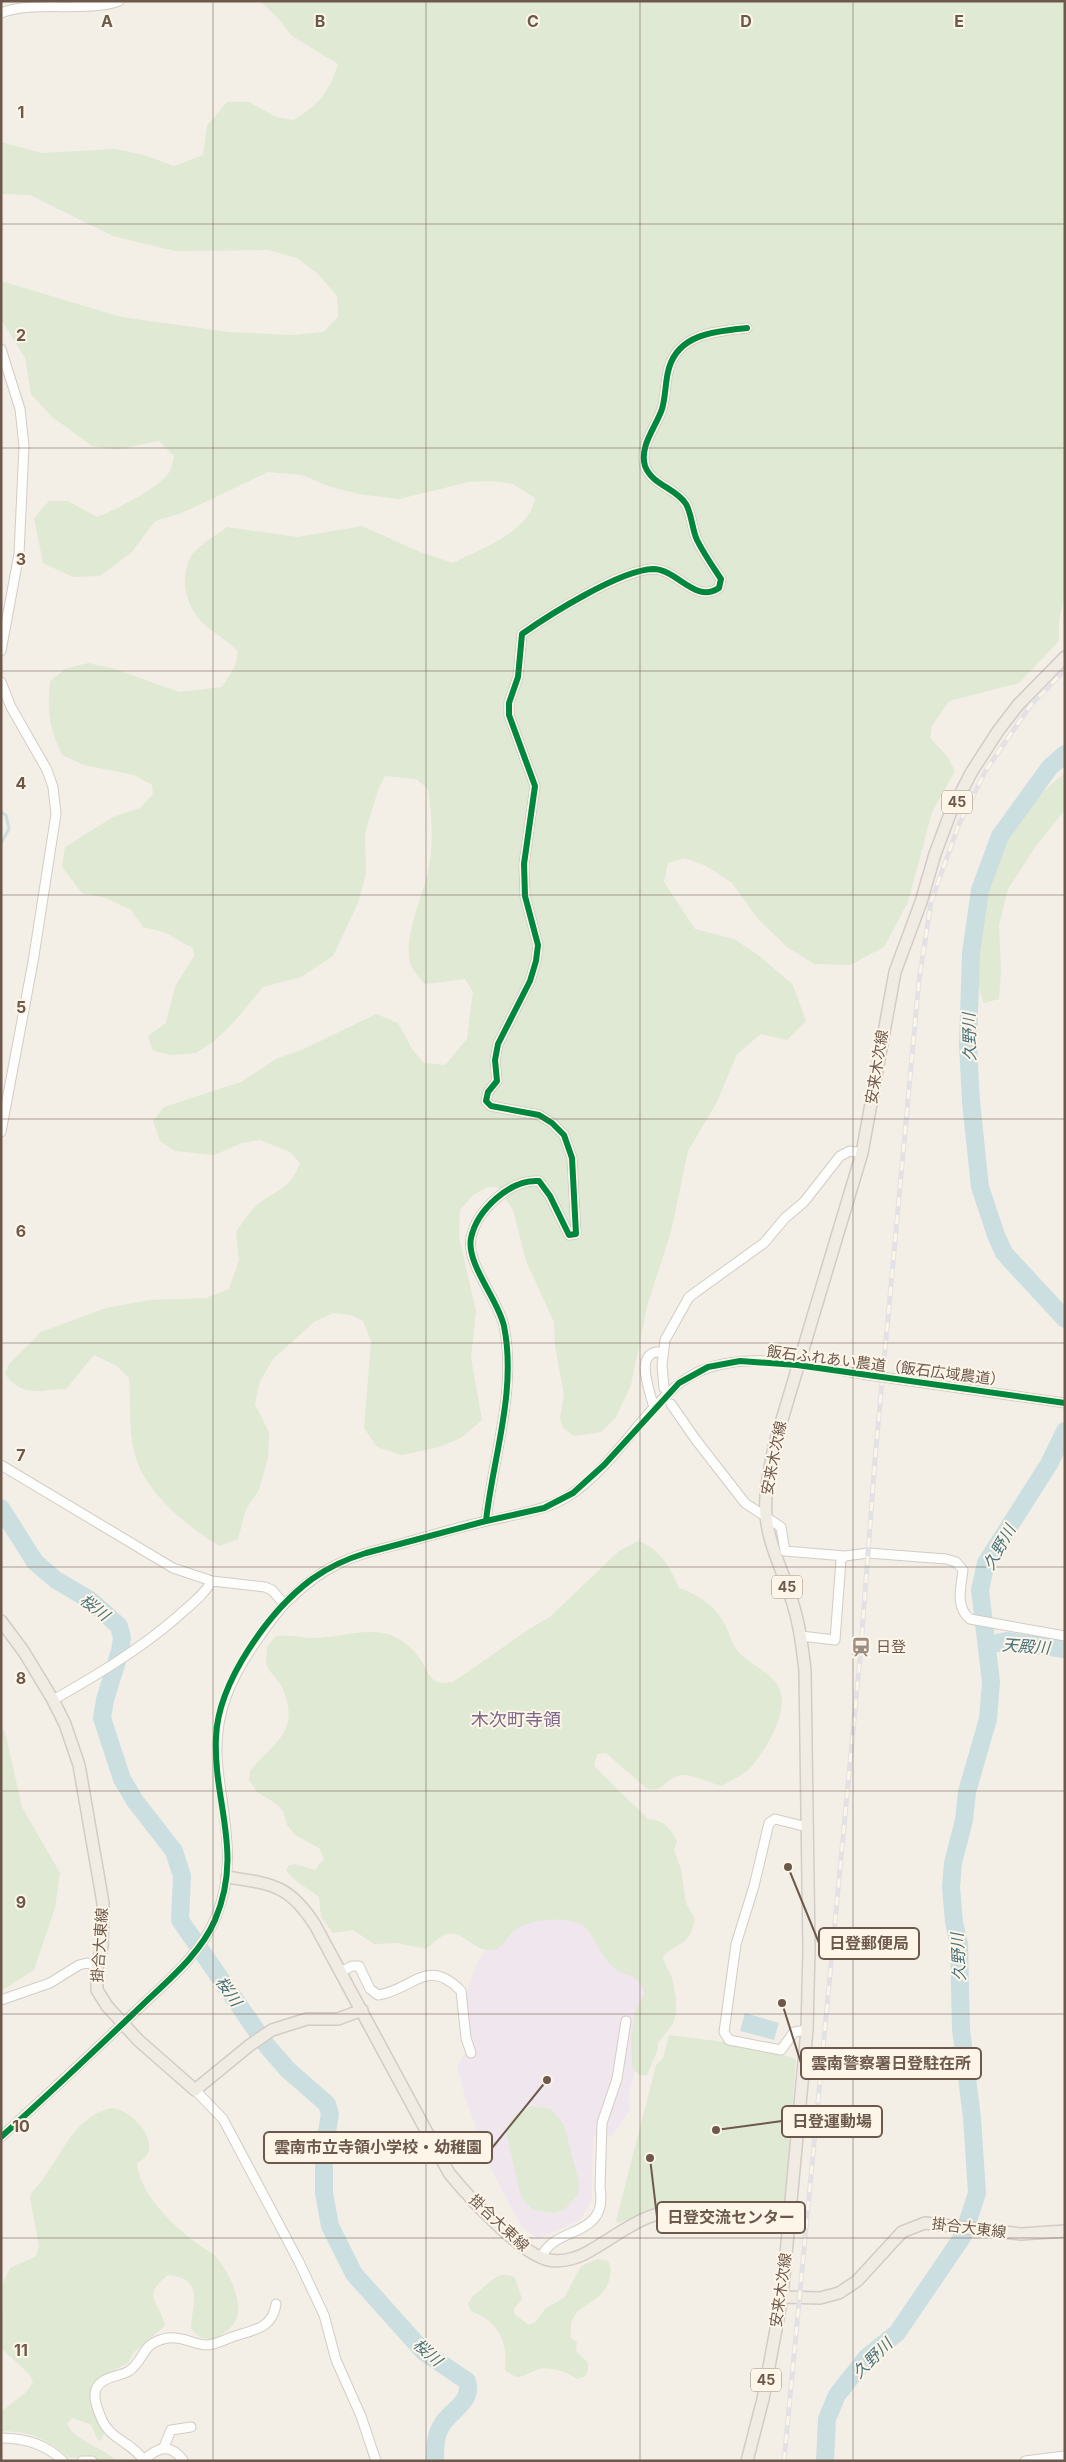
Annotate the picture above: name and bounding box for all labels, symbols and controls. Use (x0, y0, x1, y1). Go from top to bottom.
text: A (101, 11, 113, 31)
text: B (315, 11, 325, 31)
text: C (527, 11, 539, 31)
text: D (740, 11, 752, 31)
text: E (954, 11, 964, 31)
text: 1 (18, 102, 24, 122)
text: 2 (16, 325, 26, 345)
text: 3 (16, 549, 26, 569)
text: 4 (16, 773, 27, 793)
road number: 45 (942, 790, 972, 814)
text: 5 (16, 997, 26, 1017)
water label: 久野川 (959, 1011, 979, 1061)
street label: 安来木次線 (861, 1028, 892, 1105)
text: 6 (16, 1221, 26, 1241)
street label: 飯石ふれあい農道（飯石広域農道） (766, 1341, 1006, 1390)
street label: 安来木次線 (757, 1419, 790, 1497)
text: 7 (16, 1445, 26, 1465)
water label: 久野川 (979, 1519, 1020, 1573)
road number: 45 (772, 1575, 802, 1598)
water label: 桜川 (76, 1589, 115, 1626)
water label: 天殿川 (1001, 1634, 1053, 1658)
station icon: 日登 (850, 1636, 872, 1658)
place label: 日登 (876, 1637, 906, 1656)
text: 8 (16, 1668, 26, 1688)
district label: 木次町寺領 (471, 1709, 561, 1730)
text: 9 (16, 1892, 26, 1912)
street label: 掛合大東線 (87, 1907, 112, 1983)
callout: 日登郵便局 (819, 1928, 919, 1959)
water label: 久野川 (947, 1931, 969, 1981)
text: 日登郵便局 (829, 1933, 909, 1953)
water label: 桜川 (212, 1972, 248, 2011)
callout: 雲南警察署日登駐在所 (801, 2048, 981, 2079)
text: 雲南警察署日登駐在所 (811, 2053, 971, 2073)
callout: 日登運動場 (782, 2106, 882, 2137)
text: 日登運動場 (792, 2111, 872, 2131)
text: 10 (12, 2116, 30, 2136)
callout: 雲南市立寺領小学校・幼稚園 (264, 2132, 492, 2163)
text: 雲南市立寺領小学校・幼稚園 (274, 2137, 482, 2157)
street label: 掛合大東線 (465, 2190, 533, 2255)
callout: 日登交流センター (657, 2202, 805, 2233)
text: 日登交流センター (667, 2207, 795, 2227)
street label: 掛合大東線 (931, 2214, 1007, 2242)
street label: 安来木次線 (766, 2251, 795, 2328)
water label: 久野川 (848, 2333, 897, 2382)
water label: 桜川 (409, 2334, 448, 2371)
text: 11 (14, 2340, 28, 2360)
road number: 45 (751, 2368, 781, 2392)

